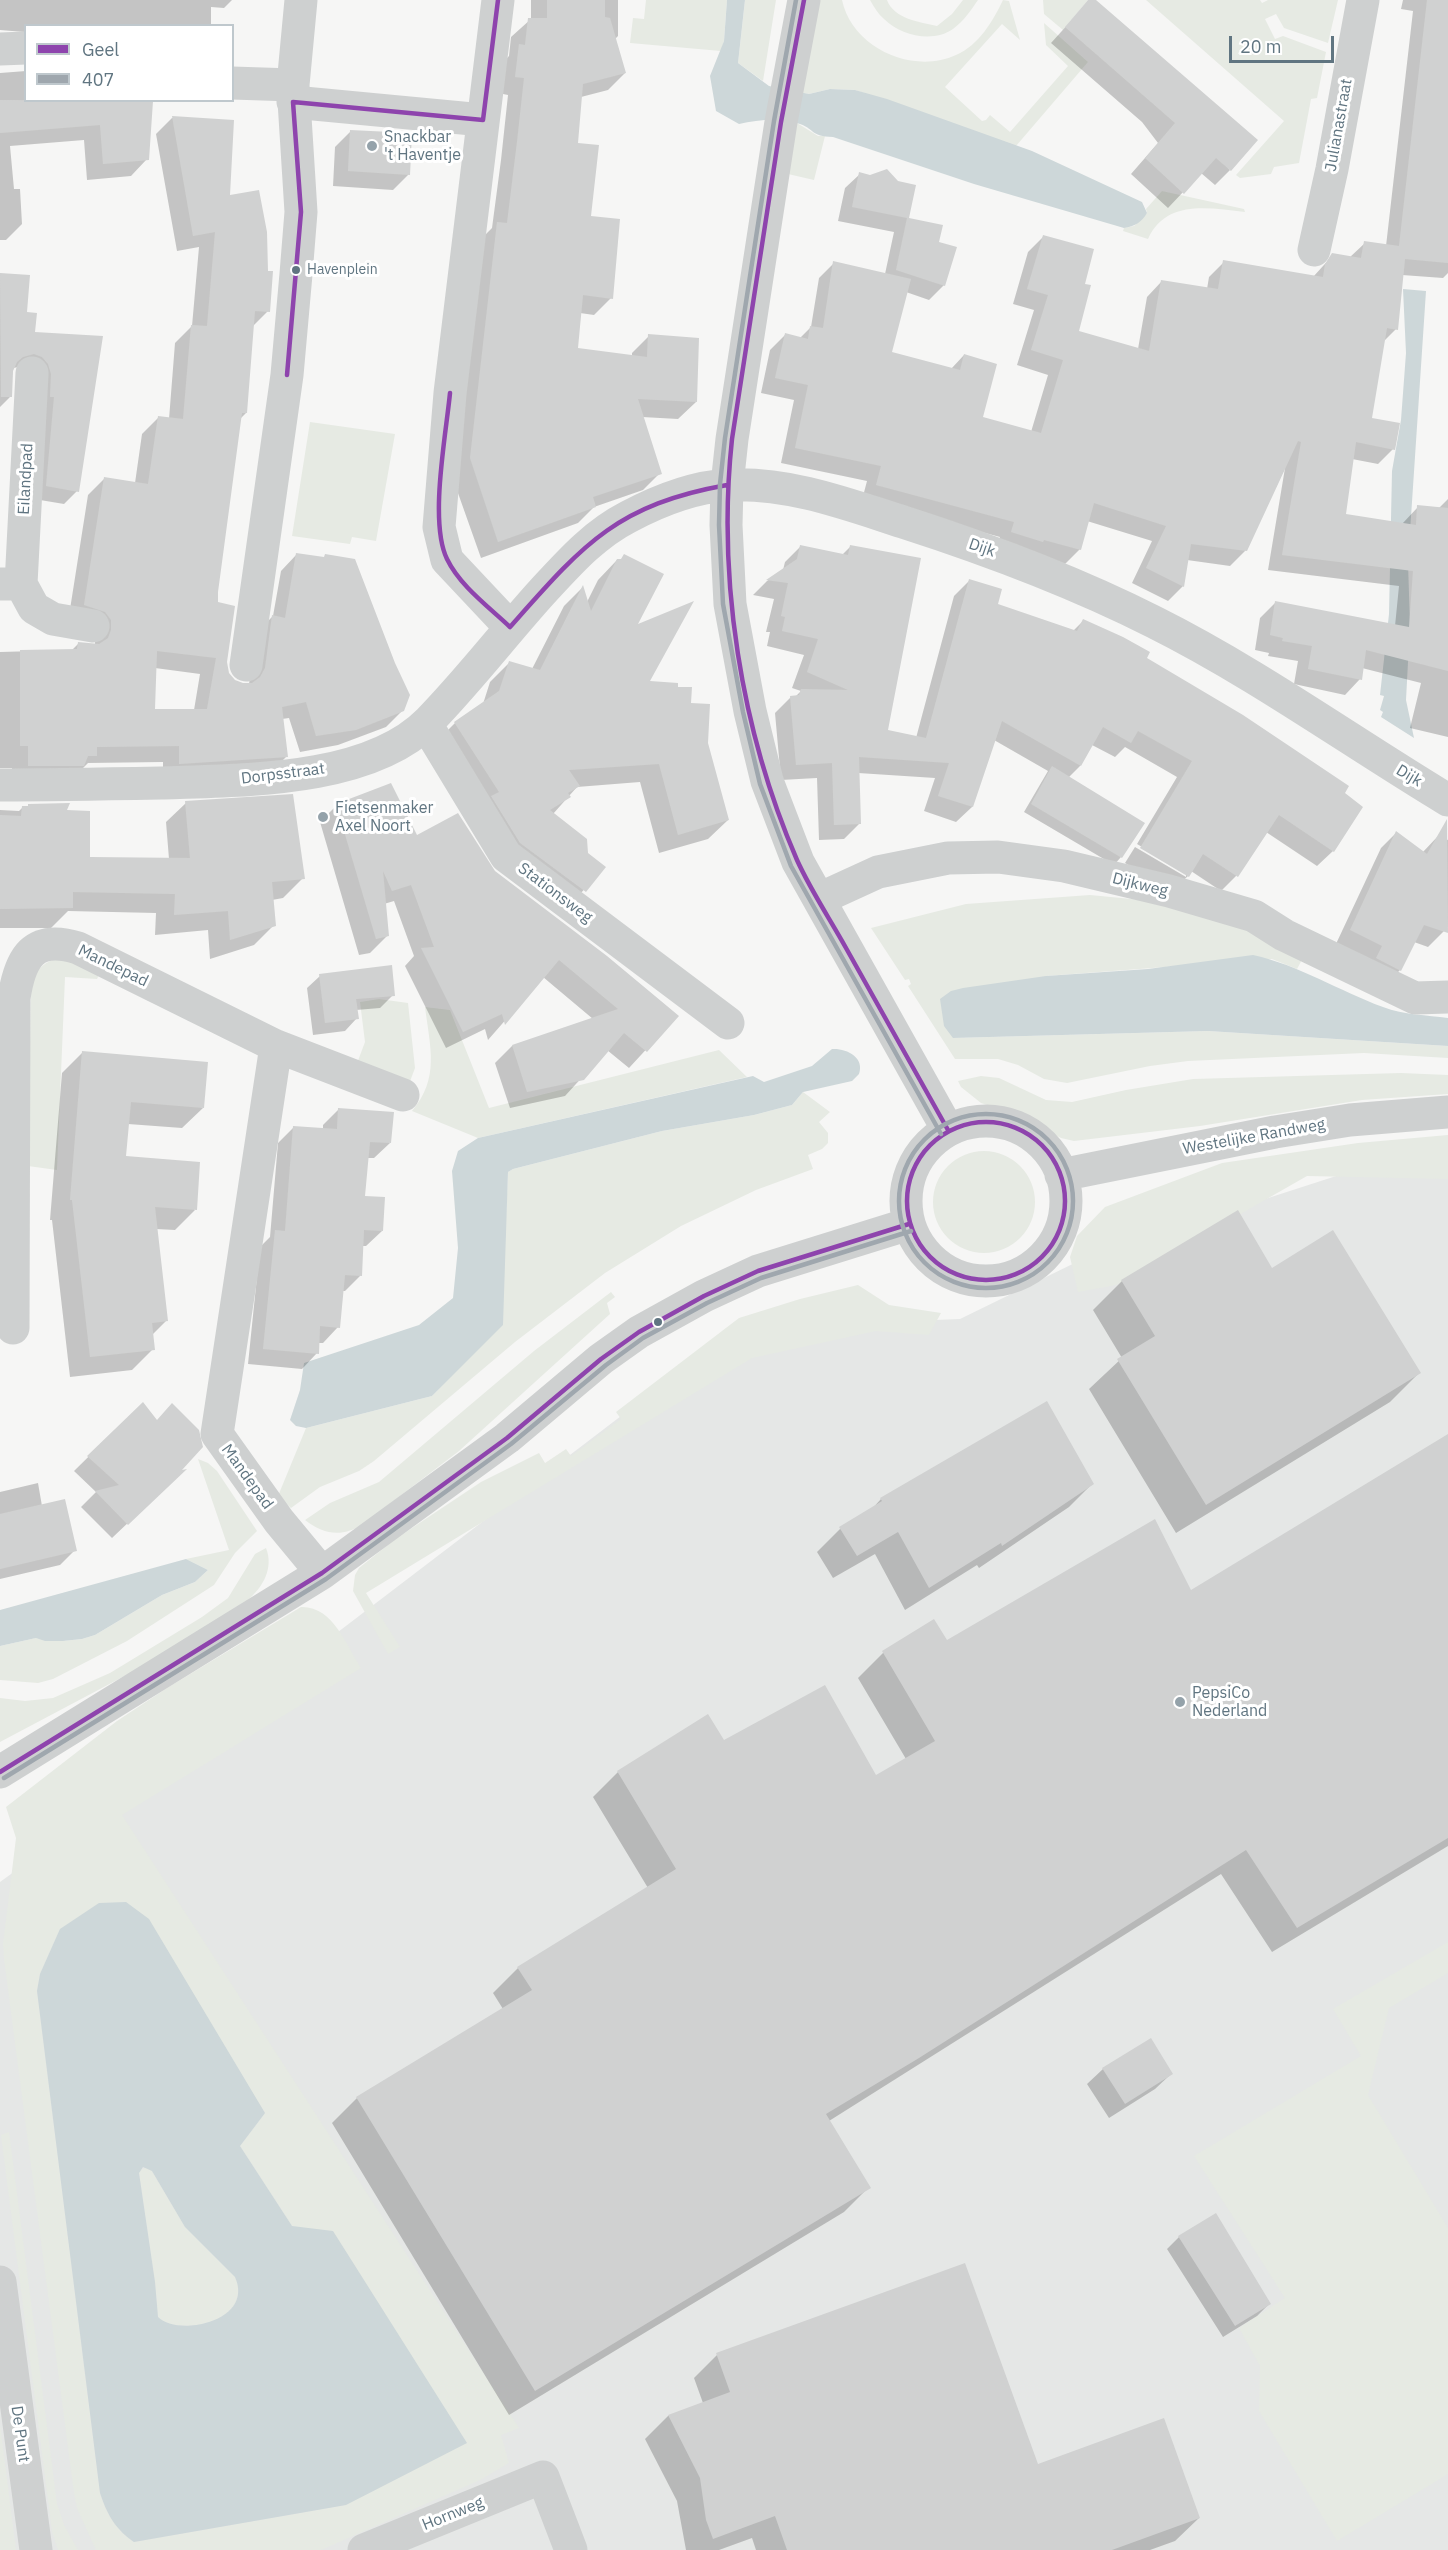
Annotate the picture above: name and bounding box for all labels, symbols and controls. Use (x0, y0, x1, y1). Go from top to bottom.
legend (24, 24, 234, 102)
scale bar (1232, 24, 1337, 62)
text: 20 m (1240, 35, 1282, 58)
text: Geel (82, 38, 119, 61)
text: 407 (82, 68, 114, 91)
street label: Julianastraat (1321, 77, 1357, 173)
place label: Snackbar 't Haventje (384, 127, 461, 165)
marker: Snackbar 't Haventje (365, 139, 379, 153)
place label: Havenplein (307, 262, 378, 278)
marker: Havenplein (290, 264, 302, 276)
street label: Eilandpad (15, 443, 37, 515)
street label: Dijk (966, 535, 998, 561)
street label: Dorpsstraat (240, 759, 326, 789)
street label: Dijk (1392, 761, 1426, 791)
place label: Fietsenmaker Axel Noort (335, 798, 433, 836)
marker: Fietsenmaker Axel Noort (316, 810, 330, 824)
street label: Stationsweg (514, 859, 596, 927)
street label: Dijkweg (1110, 869, 1170, 901)
street label: Mandepad (75, 941, 151, 991)
street label: Westelijke Randweg (1181, 1115, 1327, 1159)
unlabelled marker (652, 1316, 664, 1328)
street label: Mandepad (217, 1441, 277, 1513)
place label: PepsiCo Nederland (1192, 1683, 1267, 1721)
marker: PepsiCo Nederland (1173, 1695, 1187, 1709)
street label: De Punt (7, 2405, 33, 2463)
street label: Hornweg (419, 2493, 487, 2535)

